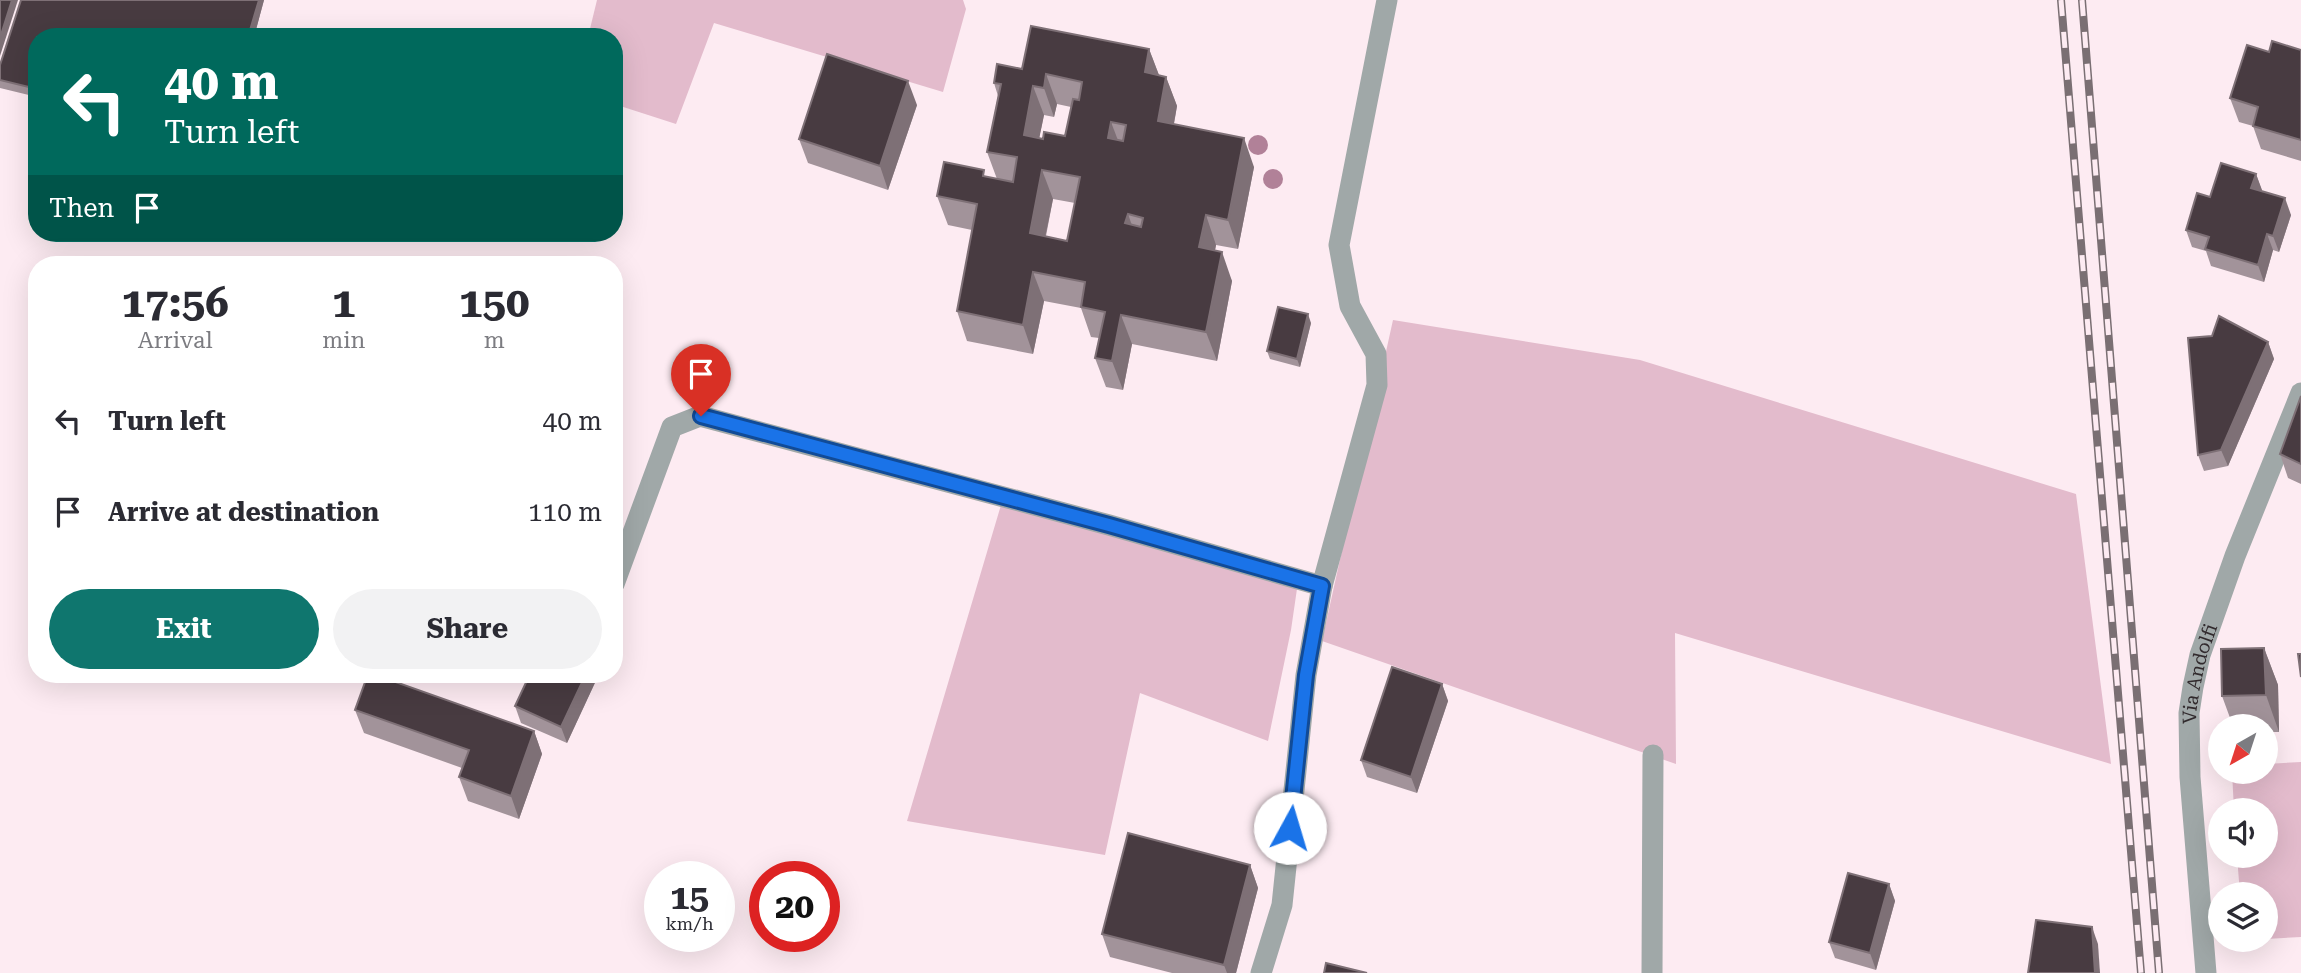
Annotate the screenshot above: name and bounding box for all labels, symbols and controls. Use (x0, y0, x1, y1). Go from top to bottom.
text: 40 m (164, 54, 279, 111)
icon: left (49, 56, 140, 147)
text: Turn left (164, 113, 299, 151)
icon: arrive (128, 189, 166, 227)
text: Then (49, 193, 114, 223)
text: 17:56 (122, 278, 229, 327)
text: 1 (332, 278, 356, 327)
text: 150 (459, 278, 529, 327)
text: Arrival (138, 327, 212, 354)
text: min (322, 327, 365, 354)
text: m (484, 327, 505, 354)
pin (671, 344, 731, 416)
icon: arrive (682, 355, 720, 393)
icon: left (49, 402, 87, 440)
text: Turn left (108, 406, 226, 436)
text: 40 m (543, 406, 602, 436)
icon: arrive (49, 493, 87, 531)
text: Arrive at destination (108, 497, 379, 527)
text: 110 m (528, 497, 602, 527)
button: Exit (49, 589, 319, 669)
button: Share (333, 589, 602, 669)
street label: Via Andolfi (2178, 620, 2222, 724)
north arrow (2208, 714, 2278, 784)
map controls (2208, 714, 2278, 952)
position arrow (1253, 791, 1327, 865)
button: sound (2208, 798, 2278, 868)
speed limit sign: 20 (749, 861, 840, 952)
text: 15 (670, 877, 709, 918)
button: layers (2208, 882, 2278, 952)
text: km/h (665, 913, 714, 934)

